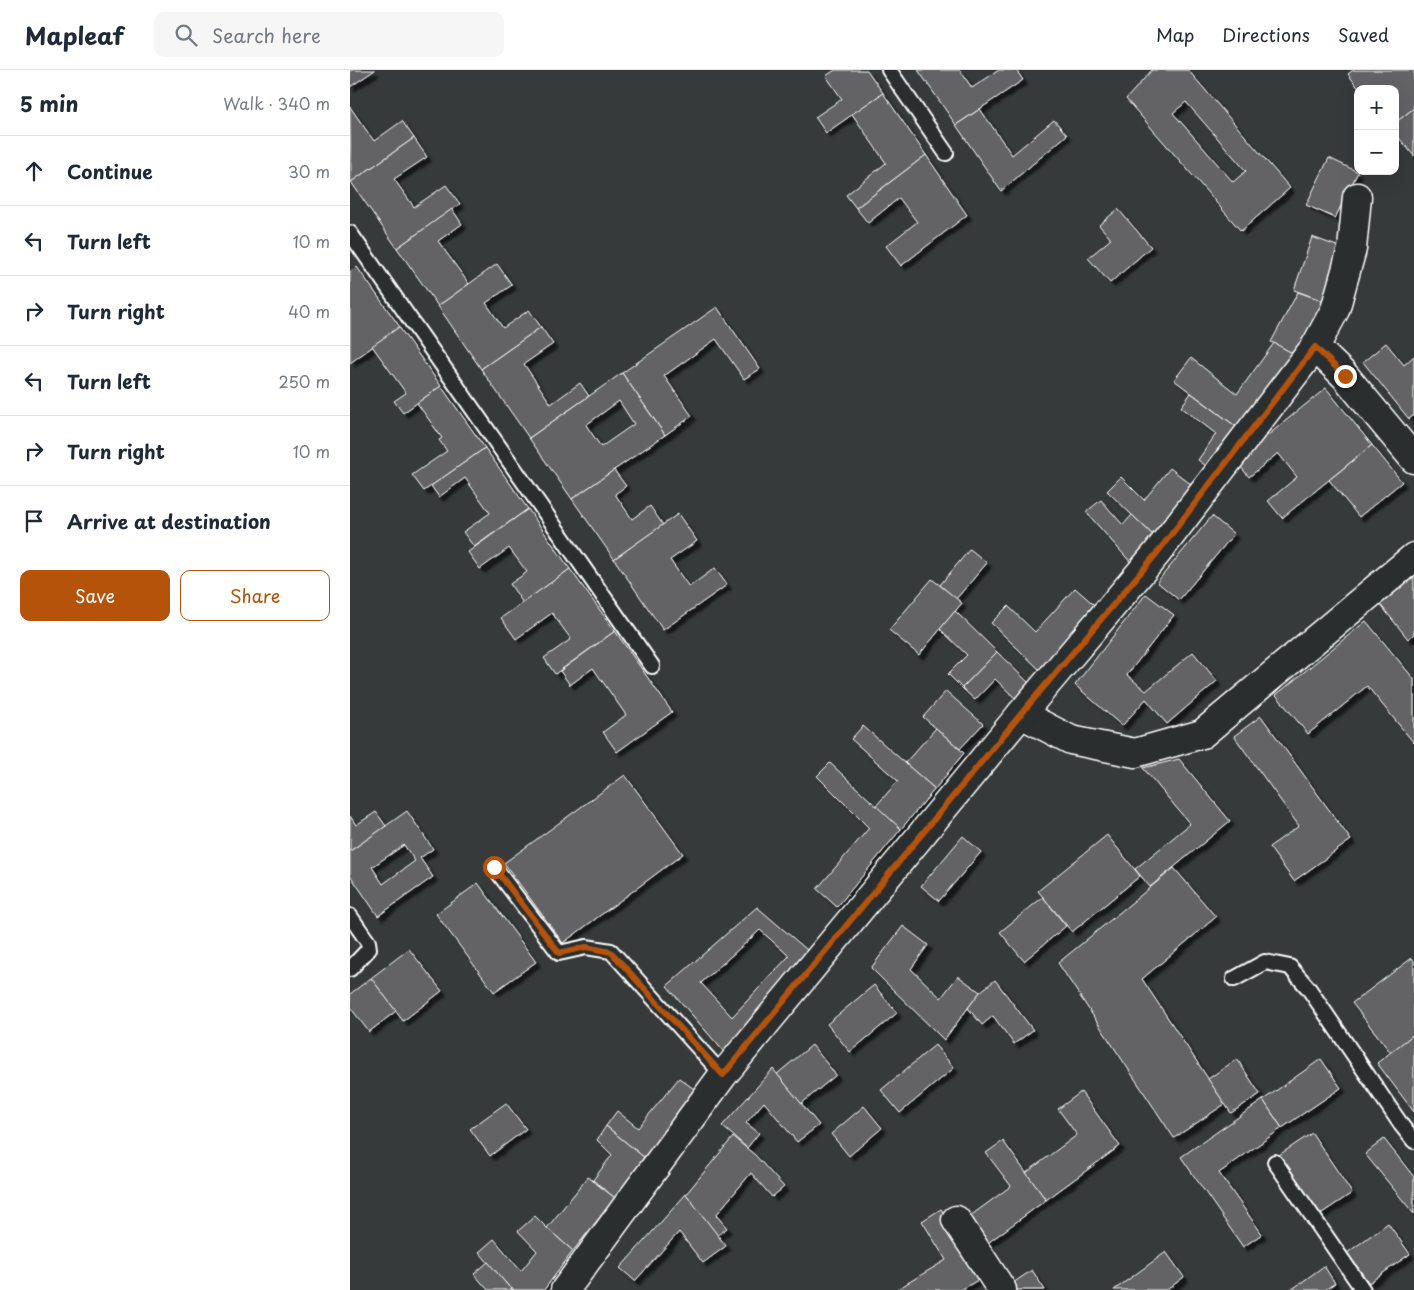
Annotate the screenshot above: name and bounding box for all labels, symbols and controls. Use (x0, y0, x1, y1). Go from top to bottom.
search box (154, 12, 504, 57)
text: Mapleaf (25, 17, 124, 53)
icon: search (172, 21, 200, 49)
text: Search here (212, 21, 321, 49)
text: Map (1156, 21, 1194, 48)
text: Directions (1222, 21, 1310, 48)
text: Saved (1338, 21, 1389, 48)
map controls (1354, 85, 1399, 175)
button: + (1354, 85, 1399, 130)
text: 5 min (20, 87, 78, 119)
text: Walk · 340 m (223, 91, 330, 115)
button: − (1354, 130, 1399, 175)
icon: ahead (20, 157, 48, 185)
text: Continue (67, 157, 153, 185)
text: 30 m (288, 159, 330, 183)
icon: left (20, 227, 48, 255)
text: Turn left (67, 227, 151, 255)
text: 10 m (293, 229, 330, 253)
icon: right (20, 297, 48, 325)
text: Turn right (67, 297, 165, 325)
text: 40 m (288, 299, 330, 323)
route end (1334, 365, 1357, 388)
icon: left (20, 367, 48, 395)
text: Turn left (67, 367, 151, 395)
text: 250 m (279, 369, 330, 393)
icon: right (20, 437, 48, 465)
text: Turn right (67, 437, 165, 465)
text: 10 m (293, 439, 330, 463)
icon: arrive (20, 507, 48, 535)
text: Arrive at destination (67, 507, 271, 535)
button: Save (20, 570, 170, 621)
button: Share (180, 570, 330, 621)
route start (483, 856, 506, 879)

